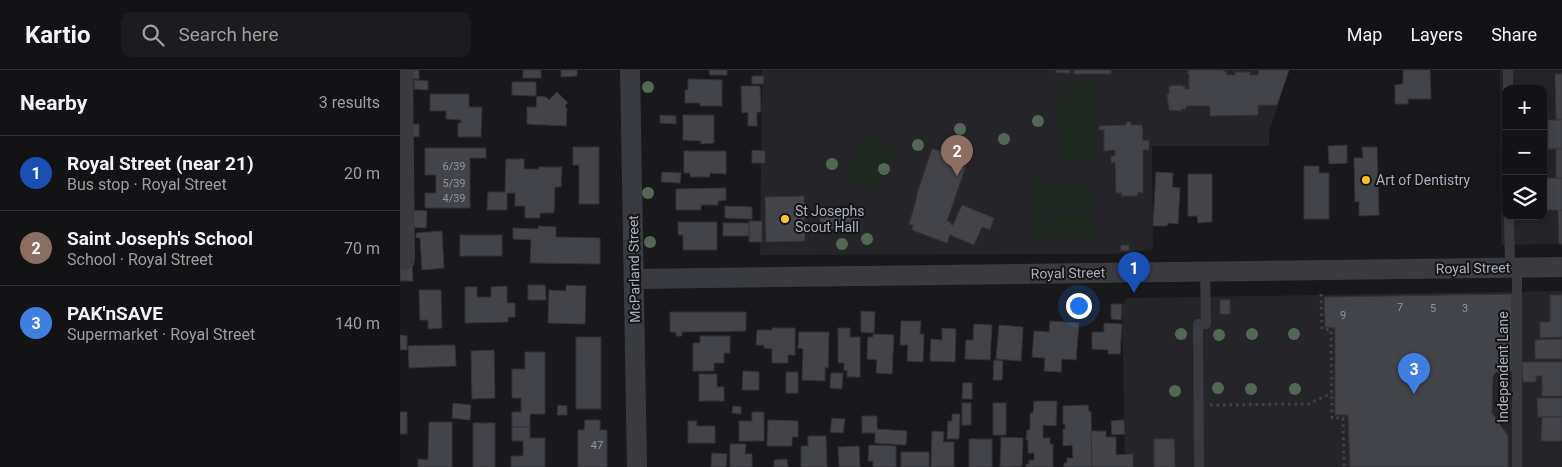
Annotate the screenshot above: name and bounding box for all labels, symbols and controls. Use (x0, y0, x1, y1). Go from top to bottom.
search box (121, 12, 471, 57)
text: Kartio (25, 21, 91, 49)
icon: search (139, 21, 167, 49)
text: Search here (179, 23, 278, 46)
text: Map (1347, 24, 1382, 45)
text: Layers (1410, 24, 1463, 45)
text: Share (1491, 24, 1537, 45)
map controls (1502, 85, 1547, 220)
button: + (1502, 85, 1547, 130)
text: Nearby (20, 91, 87, 115)
text: 3 results (319, 93, 380, 112)
button: − (1502, 130, 1547, 175)
pin: 2 (941, 135, 973, 176)
text: Royal Street (near 21) (67, 152, 254, 175)
house number: 6/39 (442, 160, 466, 173)
text: 1 (31, 164, 41, 183)
text: 20 m (344, 164, 380, 183)
place label: Art of Dentistry (1376, 172, 1471, 188)
marker: Art of Dentistry (1360, 174, 1372, 186)
text: Bus stop · Royal Street (67, 175, 227, 194)
button: layers (1502, 175, 1547, 220)
house number: 5/39 (442, 177, 466, 190)
house number: 4/39 (442, 192, 466, 205)
place label: St Josephs Scout Hall (795, 203, 865, 235)
marker: St Josephs Scout Hall (779, 213, 791, 225)
street label: McParland Street (625, 215, 643, 323)
text: Saint Joseph's School (67, 227, 253, 250)
text: 2 (31, 239, 41, 258)
text: 70 m (344, 239, 380, 258)
text: School · Royal Street (67, 250, 213, 269)
pin: 1 (1118, 252, 1150, 293)
street label: Royal Street (1436, 259, 1511, 277)
street label: Royal Street (1031, 264, 1106, 282)
your location (1066, 293, 1092, 319)
house number: 7 (1397, 301, 1403, 314)
text: PAK'nSAVE (67, 302, 163, 325)
house number: 5 (1430, 302, 1436, 315)
house number: 3 (1462, 302, 1468, 315)
house number: 9 (1340, 309, 1346, 322)
street label: Independent Lane (1495, 311, 1511, 423)
text: 3 (31, 314, 41, 333)
text: 140 m (335, 314, 380, 333)
text: Supermarket · Royal Street (67, 325, 255, 344)
pin: 3 (1398, 353, 1430, 394)
house number: 47 (591, 439, 603, 452)

